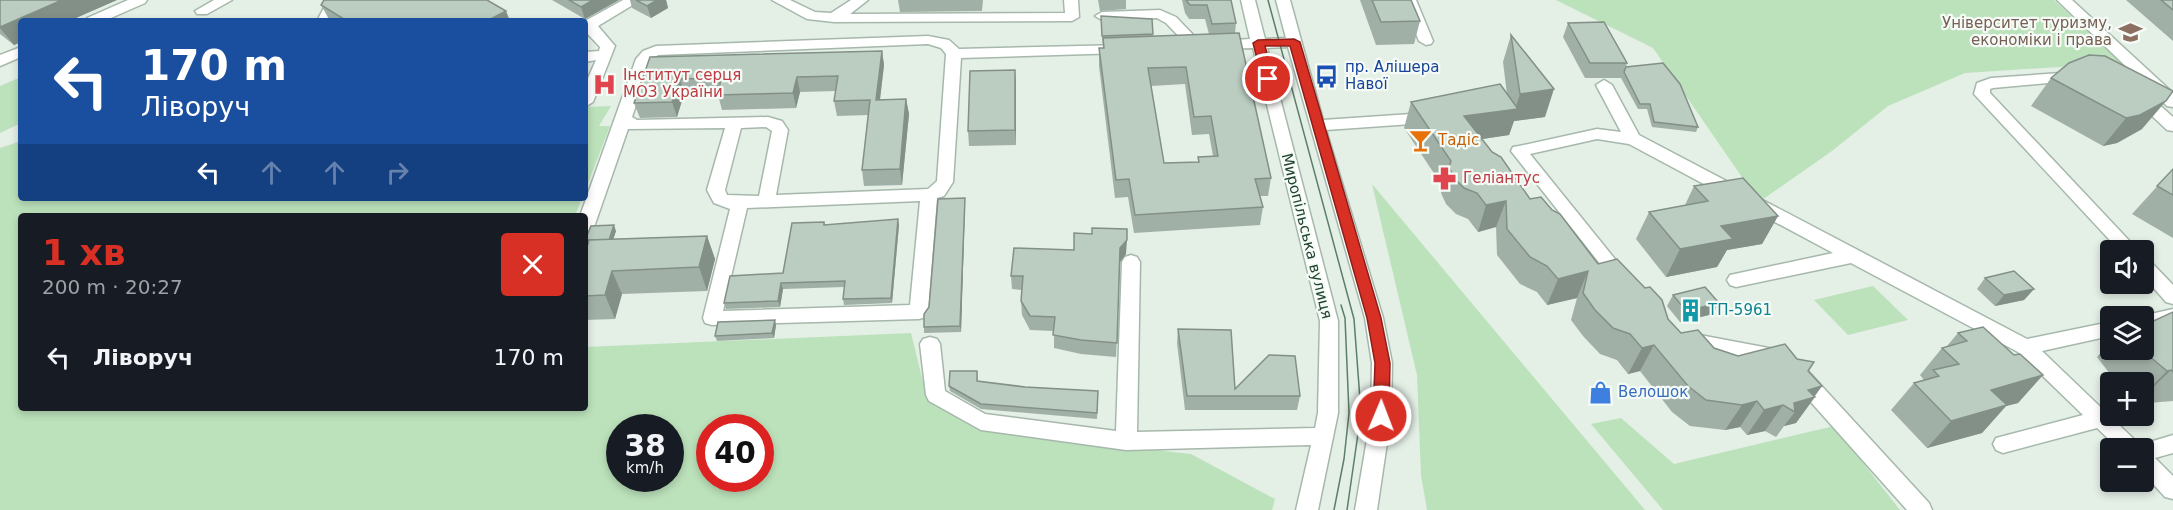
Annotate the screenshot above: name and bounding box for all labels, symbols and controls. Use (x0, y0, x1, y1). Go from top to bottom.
place label: Університет туризму, економіки і права (1942, 14, 2112, 49)
school or university icon: Університет туризму, економіки і права (2117, 19, 2143, 45)
text: 170 m (141, 41, 287, 90)
icon: left (42, 42, 120, 120)
pin (1242, 53, 1293, 104)
place label: пр. Алішера Навої (1345, 58, 1440, 93)
icon: arrive (1251, 62, 1284, 95)
bus stop icon: пр. Алішера Навої (1314, 63, 1340, 89)
place label: Інститут серця МОЗ України (623, 66, 741, 101)
hospital icon: Інститут серця МОЗ України (592, 71, 618, 97)
text: Ліворуч (141, 91, 250, 122)
bar icon: Тадіс (1407, 127, 1433, 153)
place label: Тадіс (1437, 131, 1479, 149)
street label: Миропільська вулиця (1278, 151, 1336, 321)
icon: left (192, 156, 225, 189)
icon: ahead (255, 156, 288, 189)
icon: ahead (318, 156, 351, 189)
icon: right (381, 156, 414, 189)
pharmacy icon: Геліантус (1432, 165, 1458, 191)
place label: Геліантус (1463, 169, 1540, 187)
text: 1 хв (42, 232, 126, 273)
button: close (501, 233, 564, 296)
map controls (2100, 240, 2154, 492)
button: sound (2100, 240, 2154, 294)
text: 200 m · 20:27 (42, 275, 183, 299)
building icon: ТП-5961 (1677, 297, 1703, 323)
place label: ТП-5961 (1707, 301, 1772, 319)
button: layers (2100, 306, 2154, 360)
icon: left (42, 341, 75, 374)
text: Ліворуч (93, 345, 193, 370)
text: 170 m (494, 345, 564, 370)
button: + (2100, 372, 2154, 426)
shop icon: Велошок (1587, 379, 1613, 405)
place label: Велошок (1618, 383, 1688, 401)
position arrow (1349, 384, 1413, 448)
speed limit sign: 40 (696, 414, 774, 492)
text: 38 (624, 428, 666, 463)
button: − (2100, 438, 2154, 492)
text: km/h (626, 459, 664, 477)

